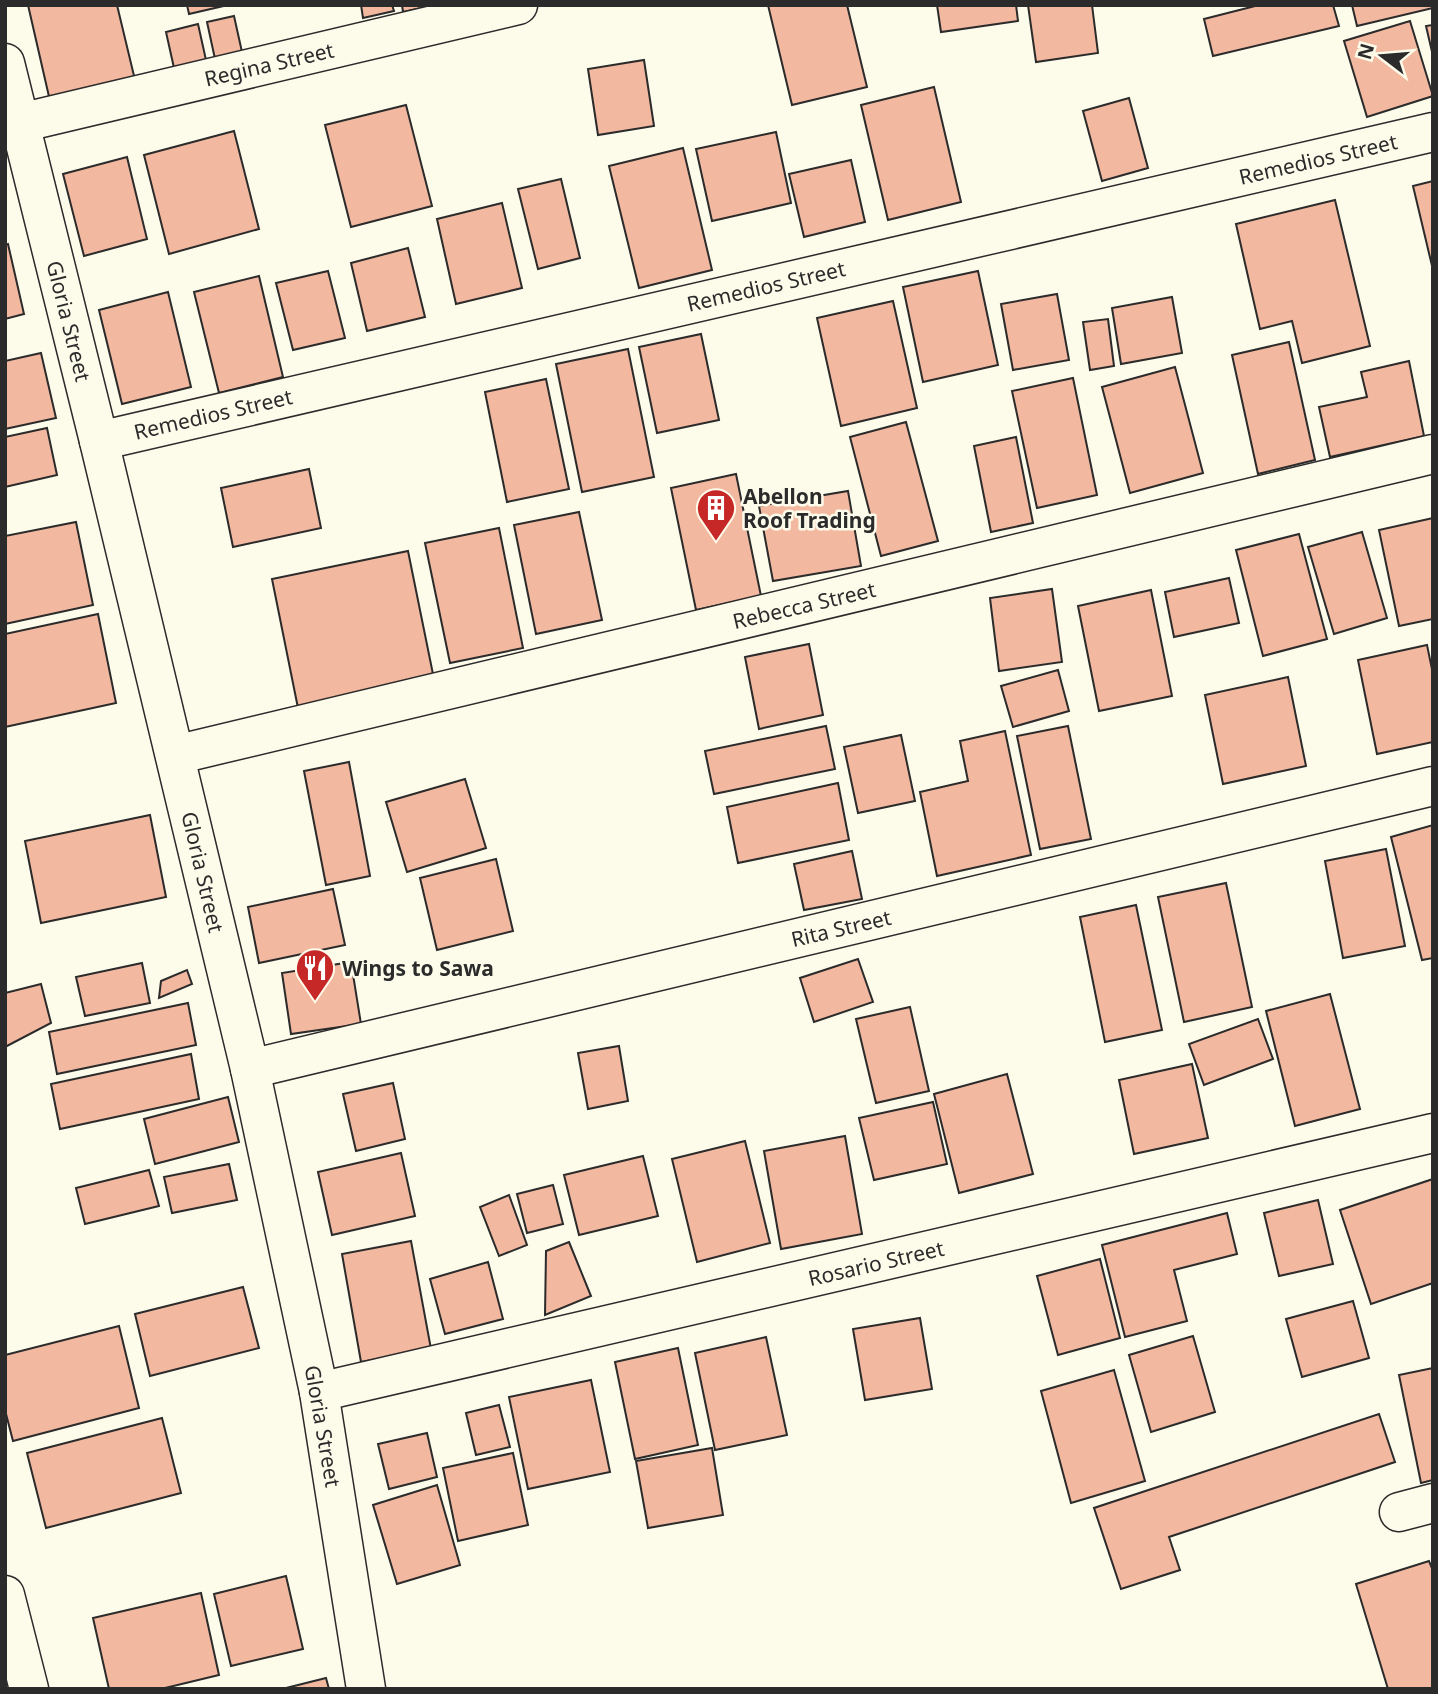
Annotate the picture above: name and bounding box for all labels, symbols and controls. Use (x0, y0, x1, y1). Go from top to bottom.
north arrow (1347, 21, 1417, 91)
street label: Regina Street (201, 35, 337, 92)
text: N (1351, 40, 1380, 62)
street label: Remedios Street (1236, 127, 1400, 191)
street label: Remedios Street (684, 254, 848, 318)
street label: Gloria Street (40, 258, 98, 385)
street label: Remedios Street (131, 382, 295, 446)
place label: Abellon Roof Trading (743, 482, 876, 534)
building icon: Abellon Roof Trading (695, 487, 737, 542)
street label: Rebecca Street (730, 575, 879, 635)
street label: Gloria Street (175, 809, 231, 936)
street label: Rita Street (788, 903, 894, 953)
restaurant icon: Wings to Sawa (294, 947, 336, 1002)
place label: Wings to Sawa (342, 954, 494, 982)
street label: Rosario Street (805, 1234, 947, 1292)
street label: Gloria Street (299, 1363, 348, 1490)

